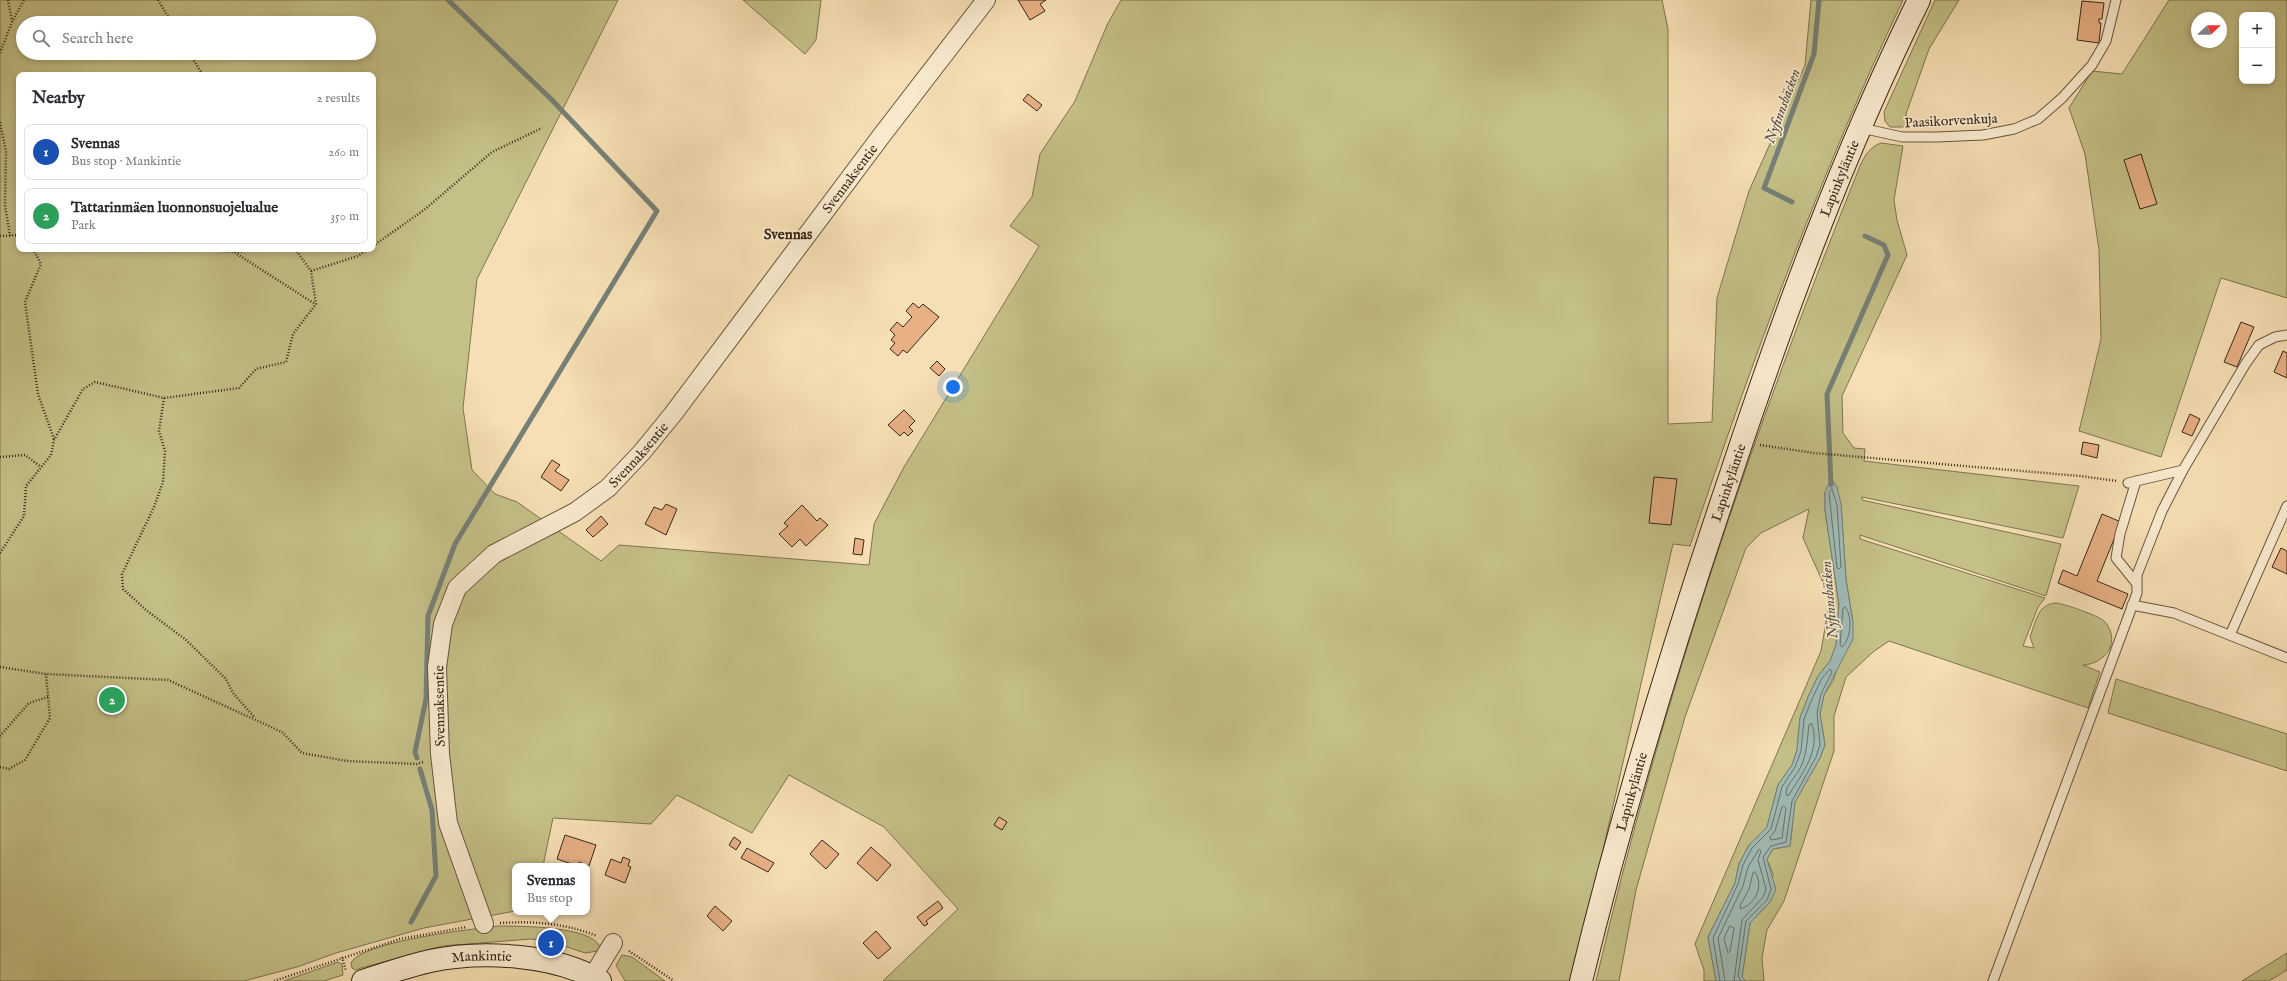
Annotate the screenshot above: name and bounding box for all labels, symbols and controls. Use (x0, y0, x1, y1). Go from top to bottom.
north arrow (2191, 12, 2227, 48)
map controls (2239, 12, 2275, 84)
button: + (2239, 12, 2275, 48)
search box (16, 16, 376, 60)
icon: search (30, 27, 52, 49)
text: Search here (62, 29, 133, 48)
button: − (2239, 48, 2275, 84)
water label: Nyfinnsbäcken (1760, 66, 1805, 146)
text: Nearby (32, 88, 85, 109)
text: 2 results (316, 90, 360, 107)
street label: Paasikorvenkuja (1904, 110, 1999, 132)
text: Svennas (71, 134, 120, 153)
street label: Lapinkyläntie (1816, 137, 1864, 219)
street label: Svennaksentie (819, 140, 882, 217)
text: 1 (44, 144, 48, 161)
text: 260 m (328, 144, 359, 161)
text: Bus stop · Mankintie (71, 153, 181, 170)
text: Tattarinmäen luonnonsuojelualue (71, 198, 278, 217)
text: 2 (43, 208, 49, 225)
text: 350 m (330, 208, 359, 225)
text: Park (71, 217, 96, 234)
district label: Svennas (764, 225, 813, 244)
your location (943, 377, 963, 397)
street label: Svennaksentie (605, 418, 673, 492)
street label: Lapinkyläntie (1708, 441, 1751, 524)
water label: Nyfinnsbäcken (1817, 560, 1842, 640)
street label: Svennaksentie (430, 664, 450, 747)
pin: 2 (99, 685, 125, 715)
street label: Lapinkyläntie (1612, 750, 1652, 833)
popup (512, 863, 590, 915)
text: Svennas (527, 871, 575, 890)
text: Bus stop (527, 890, 572, 907)
pin: 1 (538, 928, 564, 958)
street label: Mankintie (451, 947, 513, 967)

